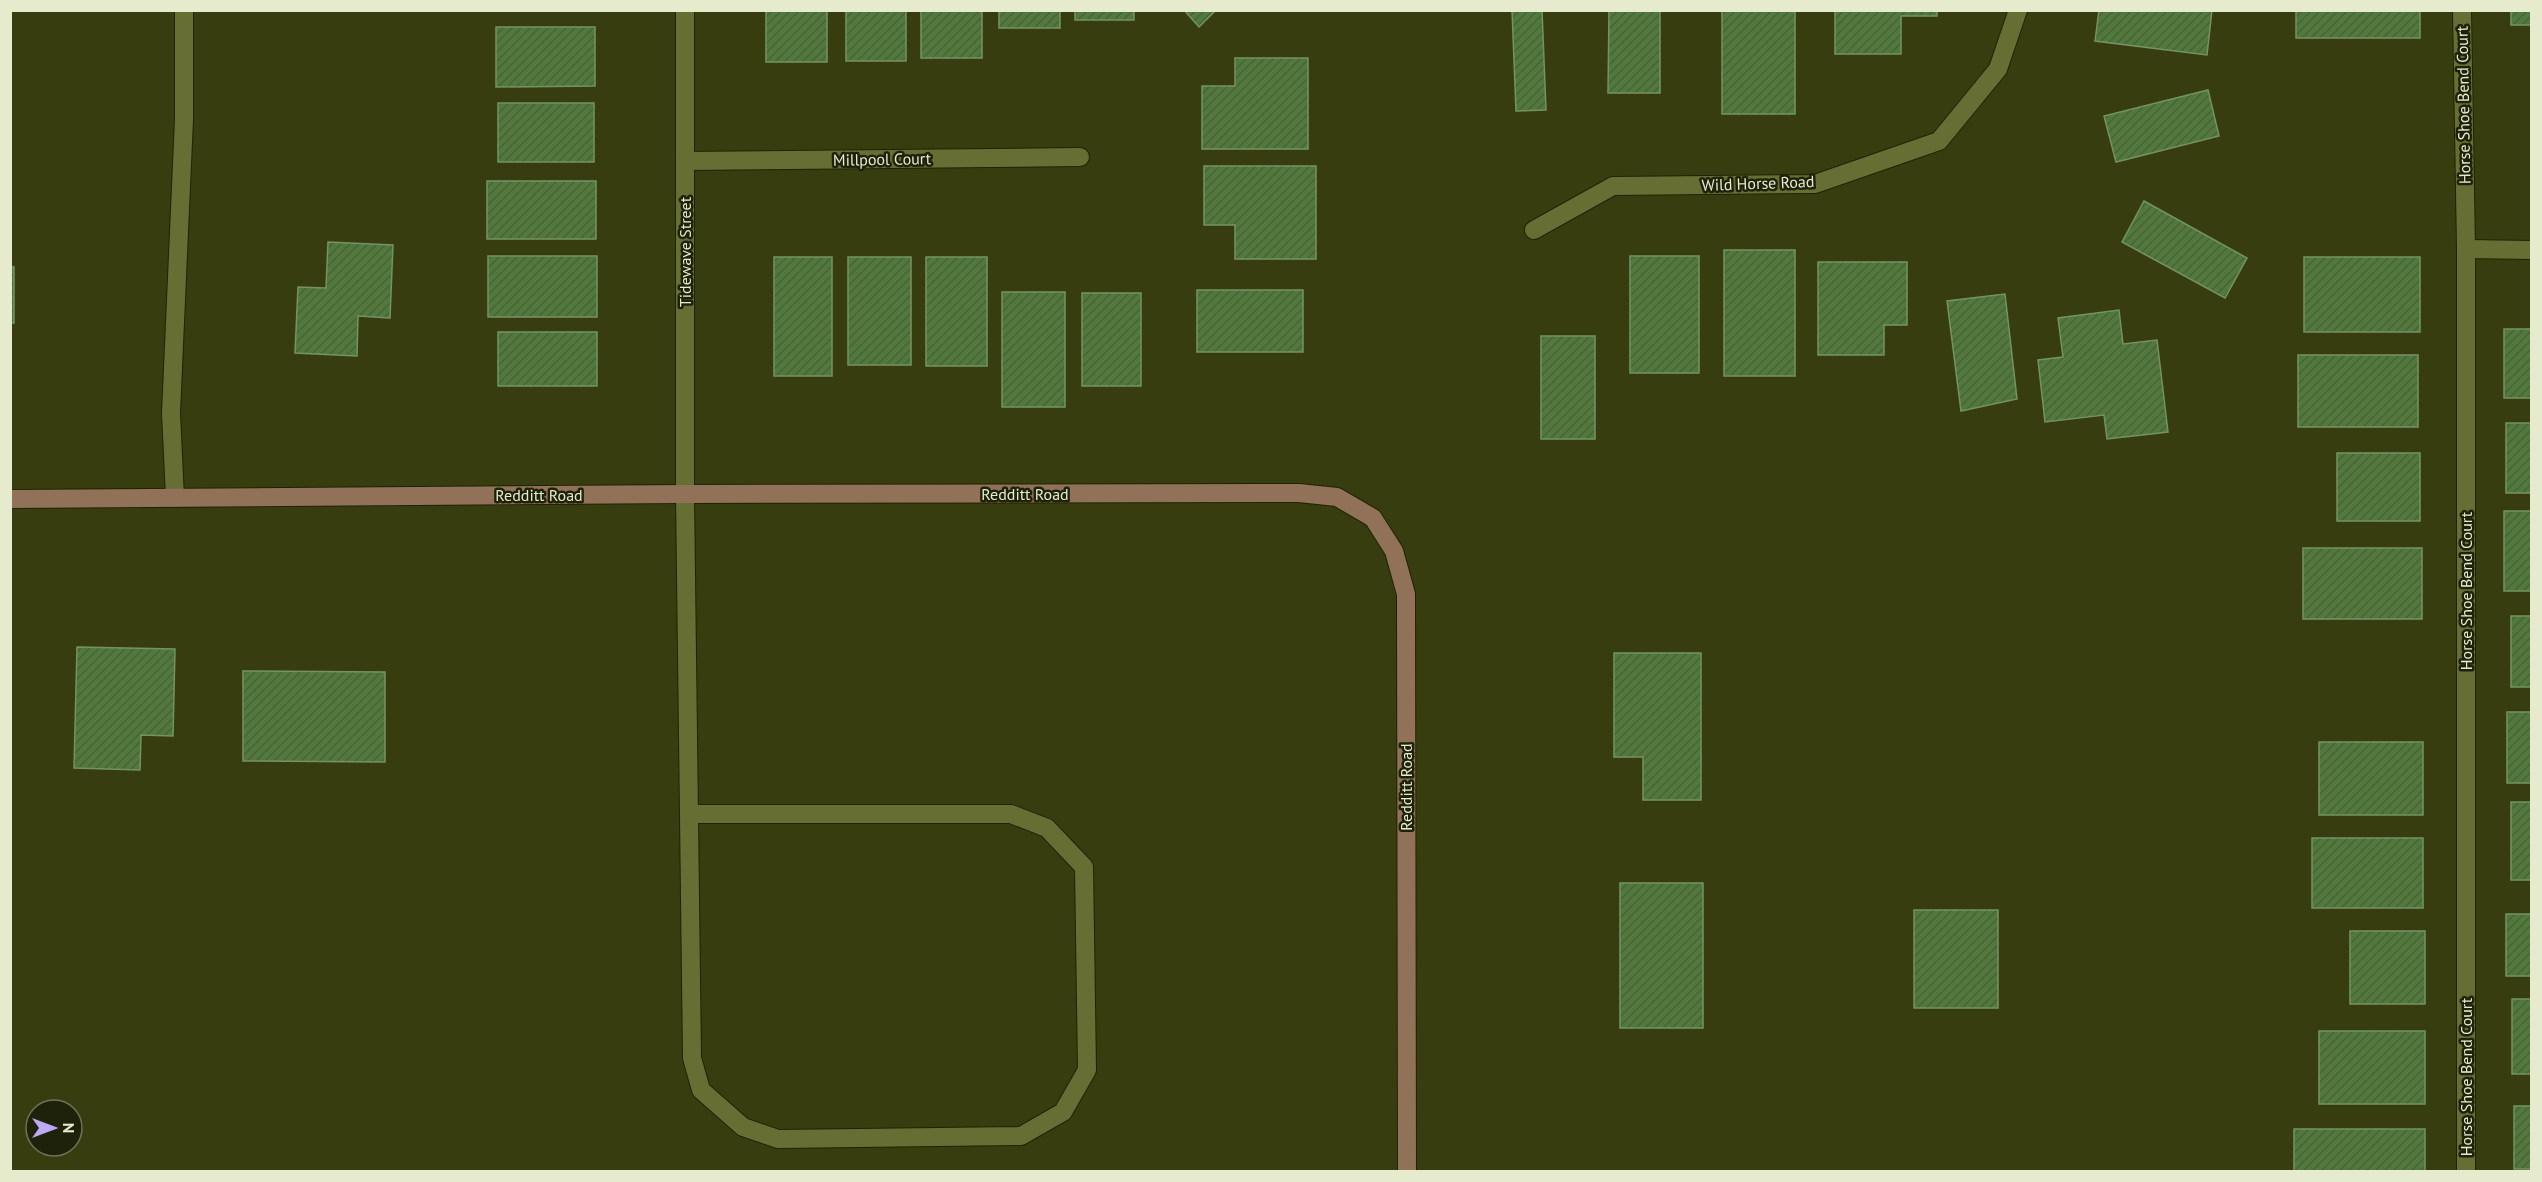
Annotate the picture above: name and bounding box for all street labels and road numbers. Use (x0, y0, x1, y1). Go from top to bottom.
street label: Horse Shoe Bend Court (2452, 25, 2474, 184)
street label: Millpool Court (833, 148, 932, 170)
street label: Wild Horse Road (1701, 171, 1815, 195)
street label: Tidewave Street (675, 196, 695, 307)
street label: Redditt Road (981, 484, 1069, 504)
street label: Redditt Road (495, 485, 583, 505)
street label: Horse Shoe Bend Court (2456, 511, 2476, 670)
street label: Redditt Road (1396, 743, 1416, 831)
street label: Horse Shoe Bend Court (2456, 997, 2476, 1156)

